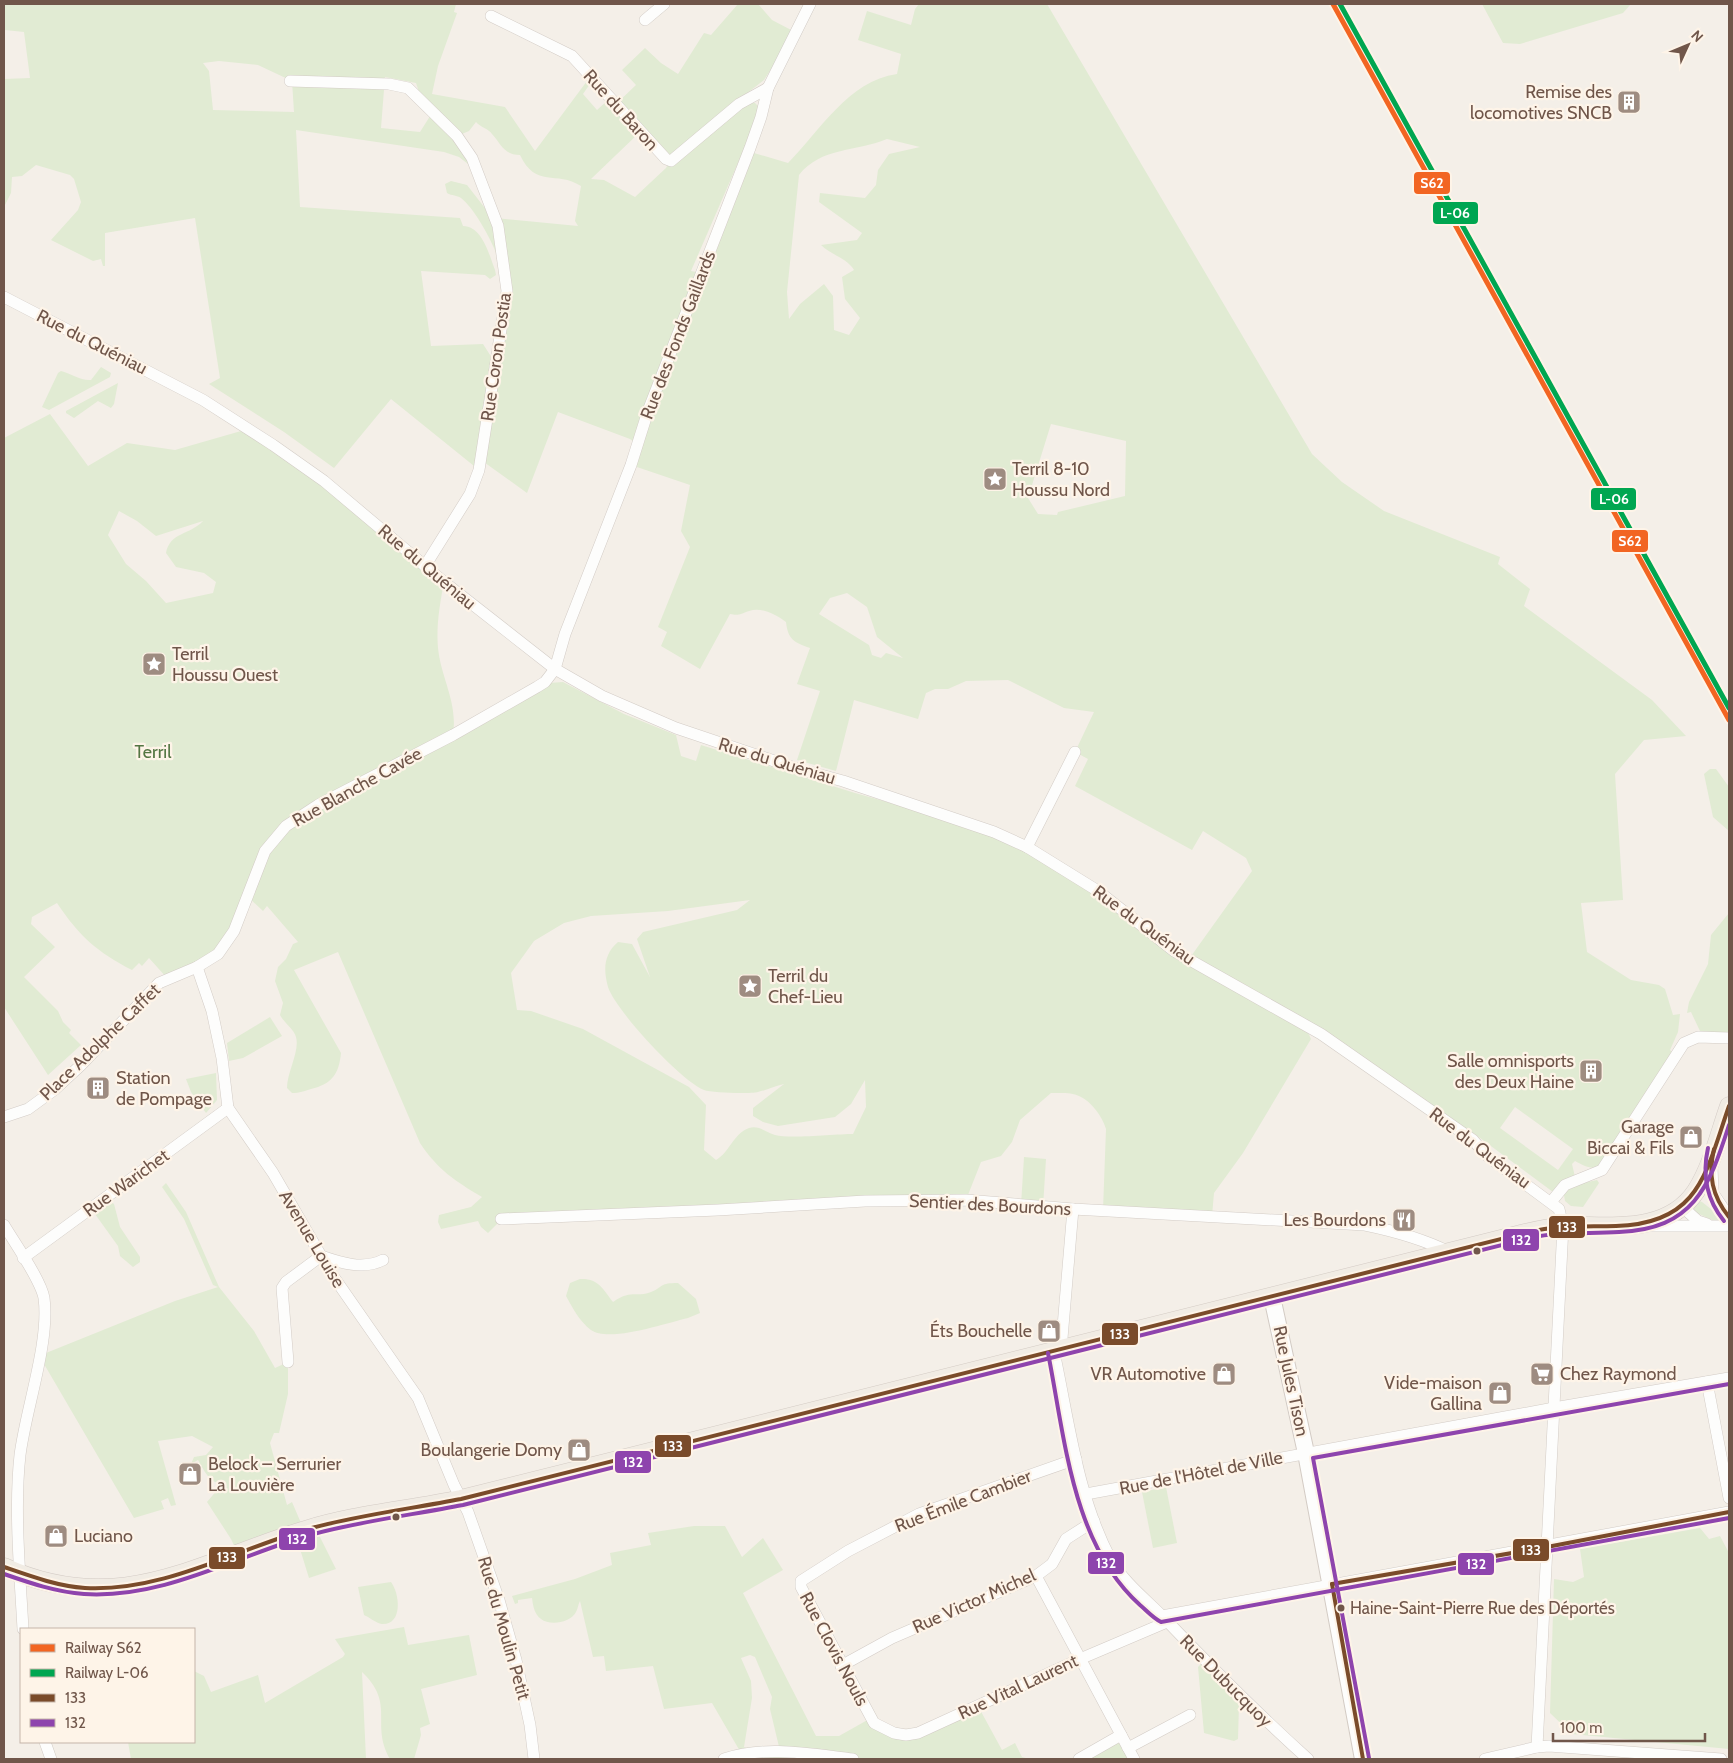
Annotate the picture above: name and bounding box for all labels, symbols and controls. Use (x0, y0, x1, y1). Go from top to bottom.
north arrow (1663, 20, 1713, 70)
text: N (1687, 26, 1707, 46)
street label: Rue du Baron (579, 65, 663, 155)
place label: Remise des locomotives SNCB (1470, 81, 1612, 124)
building icon: Remise des locomotives SNCB (1616, 89, 1642, 115)
line badge: S62 (1413, 171, 1451, 195)
text: S62 (1420, 174, 1444, 192)
line badge: L-06 (1432, 201, 1479, 225)
text: L-06 (1440, 204, 1470, 222)
street label: Rue des Fonds Gaillards (636, 248, 720, 422)
street label: Rue Coron Postia (476, 291, 516, 423)
street label: Rue du Quéniau (33, 305, 151, 379)
place label: Terril 8-10 Houssu Nord (1012, 458, 1110, 501)
place icon: Terril 8-10 Houssu Nord (982, 466, 1008, 492)
line badge: L-06 (1590, 487, 1637, 511)
text: L-06 (1599, 490, 1629, 508)
street label: Rue du Quéniau (374, 520, 480, 614)
line badge: S62 (1611, 529, 1649, 553)
text: S62 (1618, 532, 1642, 550)
place label: Terril Houssu Ouest (172, 643, 278, 686)
place icon: Terril Houssu Ouest (141, 651, 167, 677)
street label: Rue du Quéniau (716, 733, 838, 789)
park label: Terril (135, 741, 172, 763)
street label: Rue Blanche Cavée (288, 742, 426, 832)
street label: Rue du Quéniau (1089, 880, 1199, 970)
place label: Terril du Chef-Lieu (768, 965, 843, 1008)
place icon: Terril du Chef-Lieu (737, 973, 763, 999)
street label: Place Adolphe Caffet (35, 979, 165, 1105)
place label: Salle omnisports des Deux Haine (1447, 1050, 1574, 1093)
building icon: Salle omnisports des Deux Haine (1578, 1058, 1604, 1084)
place label: Station de Pompage (116, 1067, 212, 1110)
building icon: Station de Pompage (85, 1075, 111, 1101)
street label: Rue du Quéniau (1425, 1103, 1535, 1193)
place label: Garage Biccai & Fils (1587, 1116, 1674, 1159)
shop icon: Garage Biccai & Fils (1678, 1124, 1704, 1150)
street label: Rue Warichet (79, 1144, 173, 1222)
street label: Avenue Louise (274, 1186, 350, 1292)
street label: Sentier des Bourdons (908, 1190, 1072, 1220)
restaurant icon: Les Bourdons (1391, 1207, 1417, 1233)
place label: Les Bourdons (1284, 1209, 1386, 1231)
line badge: 133 (1548, 1215, 1586, 1239)
text: 133 (1557, 1218, 1577, 1236)
line badge: 132 (1502, 1228, 1540, 1252)
text: 132 (1511, 1231, 1531, 1249)
unlabelled marker (1472, 1246, 1482, 1256)
shop icon: Éts Bouchelle (1036, 1318, 1062, 1344)
place label: Éts Bouchelle (930, 1320, 1032, 1342)
line badge: 133 (1101, 1322, 1139, 1346)
street label: Rue Jules Tison (1269, 1324, 1313, 1438)
text: 133 (1110, 1325, 1130, 1343)
shop icon: VR Automotive (1211, 1361, 1237, 1387)
supermarket icon: Chez Raymond (1529, 1361, 1555, 1387)
place label: VR Automotive (1091, 1363, 1206, 1385)
place label: Chez Raymond (1560, 1363, 1676, 1385)
place label: Vide-maison Gallina (1384, 1372, 1482, 1415)
shop icon: Vide-maison Gallina (1487, 1380, 1513, 1406)
line badge: 133 (654, 1434, 692, 1458)
shop icon: Boulangerie Domy (566, 1437, 592, 1463)
text: 133 (663, 1437, 683, 1455)
place label: Boulangerie Domy (421, 1439, 562, 1461)
street label: Rue de l'Hôtel de Ville (1117, 1446, 1285, 1500)
line badge: 132 (614, 1450, 652, 1474)
place label: Belock – Serrurier La Louvière (208, 1453, 341, 1496)
text: 132 (623, 1453, 643, 1471)
shop icon: Belock – Serrurier La Louvière (177, 1461, 203, 1487)
street label: Rue Émile Cambier (892, 1465, 1035, 1537)
unlabelled marker (391, 1512, 401, 1522)
shop icon: Luciano (43, 1523, 69, 1549)
place label: Luciano (74, 1525, 133, 1547)
line badge: 132 (278, 1527, 316, 1551)
text: 132 (287, 1530, 307, 1548)
line badge: 133 (1512, 1538, 1550, 1562)
text: 133 (1521, 1541, 1541, 1559)
line badge: 133 (208, 1546, 246, 1570)
text: 133 (217, 1548, 237, 1566)
line badge: 132 (1087, 1551, 1125, 1575)
line badge: 132 (1457, 1552, 1495, 1576)
street label: Rue du Moulin Petit (473, 1554, 535, 1702)
text: 132 (1096, 1554, 1116, 1572)
text: 132 (1466, 1555, 1486, 1573)
street label: Rue Victor Michel (909, 1564, 1040, 1638)
street label: Rue Clovis Nouls (795, 1588, 873, 1710)
place label: Haine-Saint-Pierre Rue des Déportés (1350, 1598, 1615, 1618)
marker: Haine-Saint-Pierre Rue des Déportés (1336, 1603, 1346, 1613)
legend (20, 1628, 195, 1743)
street label: Rue Dubucquoy (1175, 1630, 1277, 1732)
text: Railway S62 (65, 1639, 142, 1657)
street label: Rue Vital Laurent (955, 1650, 1081, 1724)
text: Railway L-06 (65, 1664, 148, 1682)
text: 133 (65, 1689, 86, 1707)
scale bar (1553, 1710, 1706, 1742)
text: 132 (65, 1714, 86, 1732)
text: 100 m (1560, 1719, 1602, 1737)

